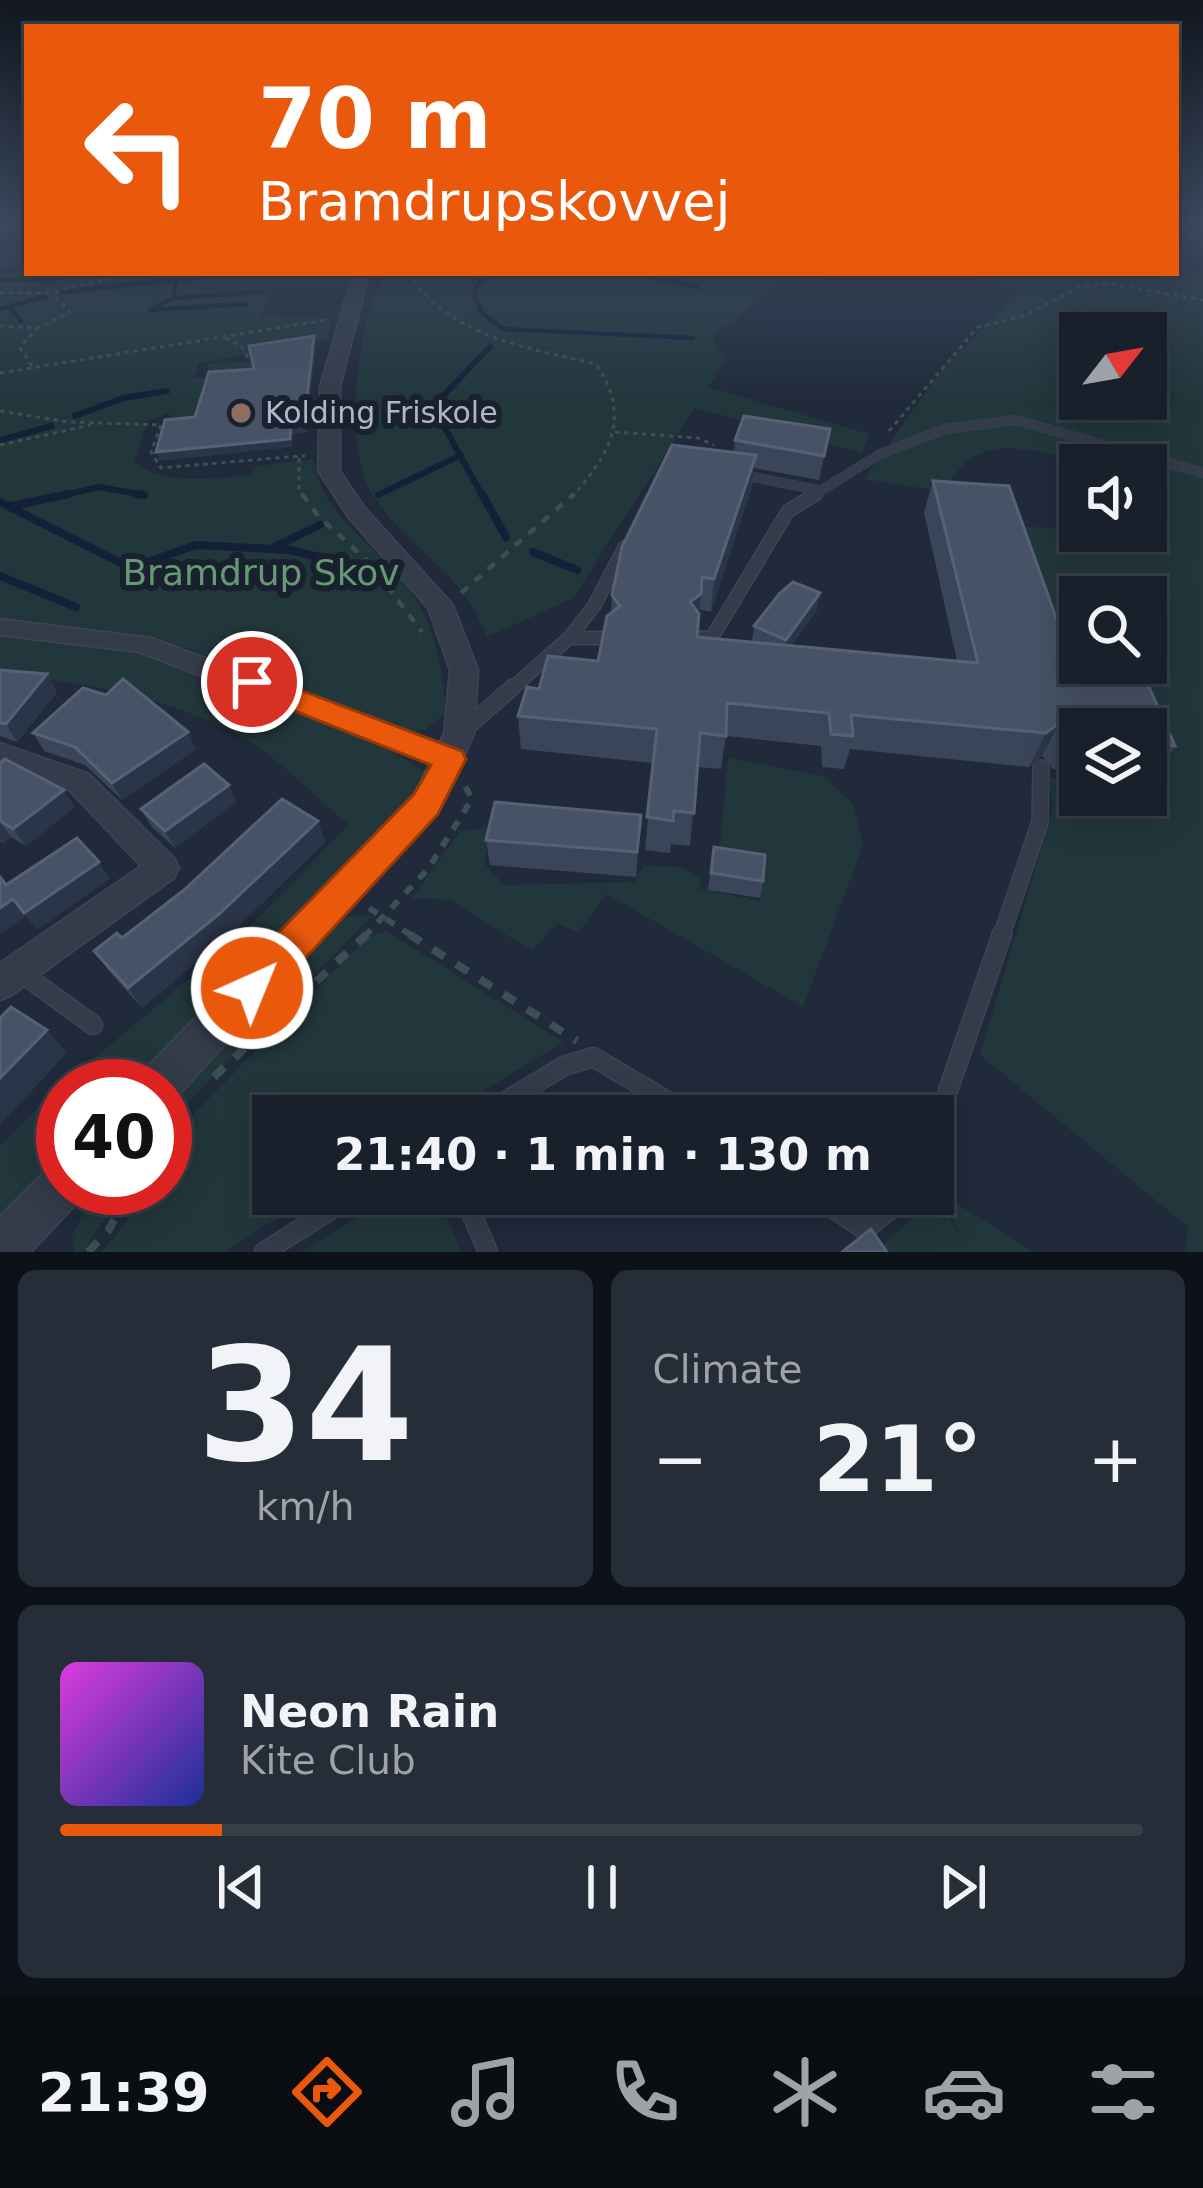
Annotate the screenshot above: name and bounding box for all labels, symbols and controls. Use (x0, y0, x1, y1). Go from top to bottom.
text: 70 m (258, 70, 492, 168)
icon: left (60, 72, 216, 228)
text: Bramdrupskovvej (258, 170, 731, 233)
north arrow (1059, 312, 1167, 420)
map controls (1059, 312, 1167, 816)
place label: Kolding Friskole (265, 395, 498, 430)
marker: Kolding Friskole (228, 400, 254, 426)
button: sound (1059, 444, 1167, 552)
park label: Bramdrup Skov (122, 552, 400, 593)
button: search (1059, 576, 1167, 684)
pin (201, 631, 303, 733)
icon: arrive (219, 649, 285, 715)
button: layers (1059, 708, 1167, 816)
position arrow (189, 925, 315, 1051)
speed limit sign: 40 (36, 1059, 192, 1215)
text: 21:40 · 1 min · 130 m (334, 1128, 872, 1181)
text: 34 (197, 1315, 414, 1497)
text: Climate (653, 1347, 803, 1392)
text: 21° (813, 1407, 983, 1512)
text: − (653, 1421, 708, 1498)
text: + (1088, 1421, 1143, 1498)
text: km/h (256, 1484, 354, 1529)
text: Neon Rain (240, 1685, 499, 1738)
text: Kite Club (240, 1738, 416, 1783)
icon: previous (208, 1854, 274, 1920)
icon: pause (569, 1854, 635, 1920)
icon: next (930, 1854, 996, 1920)
icon: directions (285, 2050, 369, 2134)
icon: music (444, 2050, 528, 2134)
icon: phone (603, 2050, 687, 2134)
icon: climate (763, 2050, 847, 2134)
icon: car (922, 2050, 1006, 2134)
icon: filters (1081, 2050, 1165, 2134)
text: 21:39 (38, 2061, 210, 2124)

